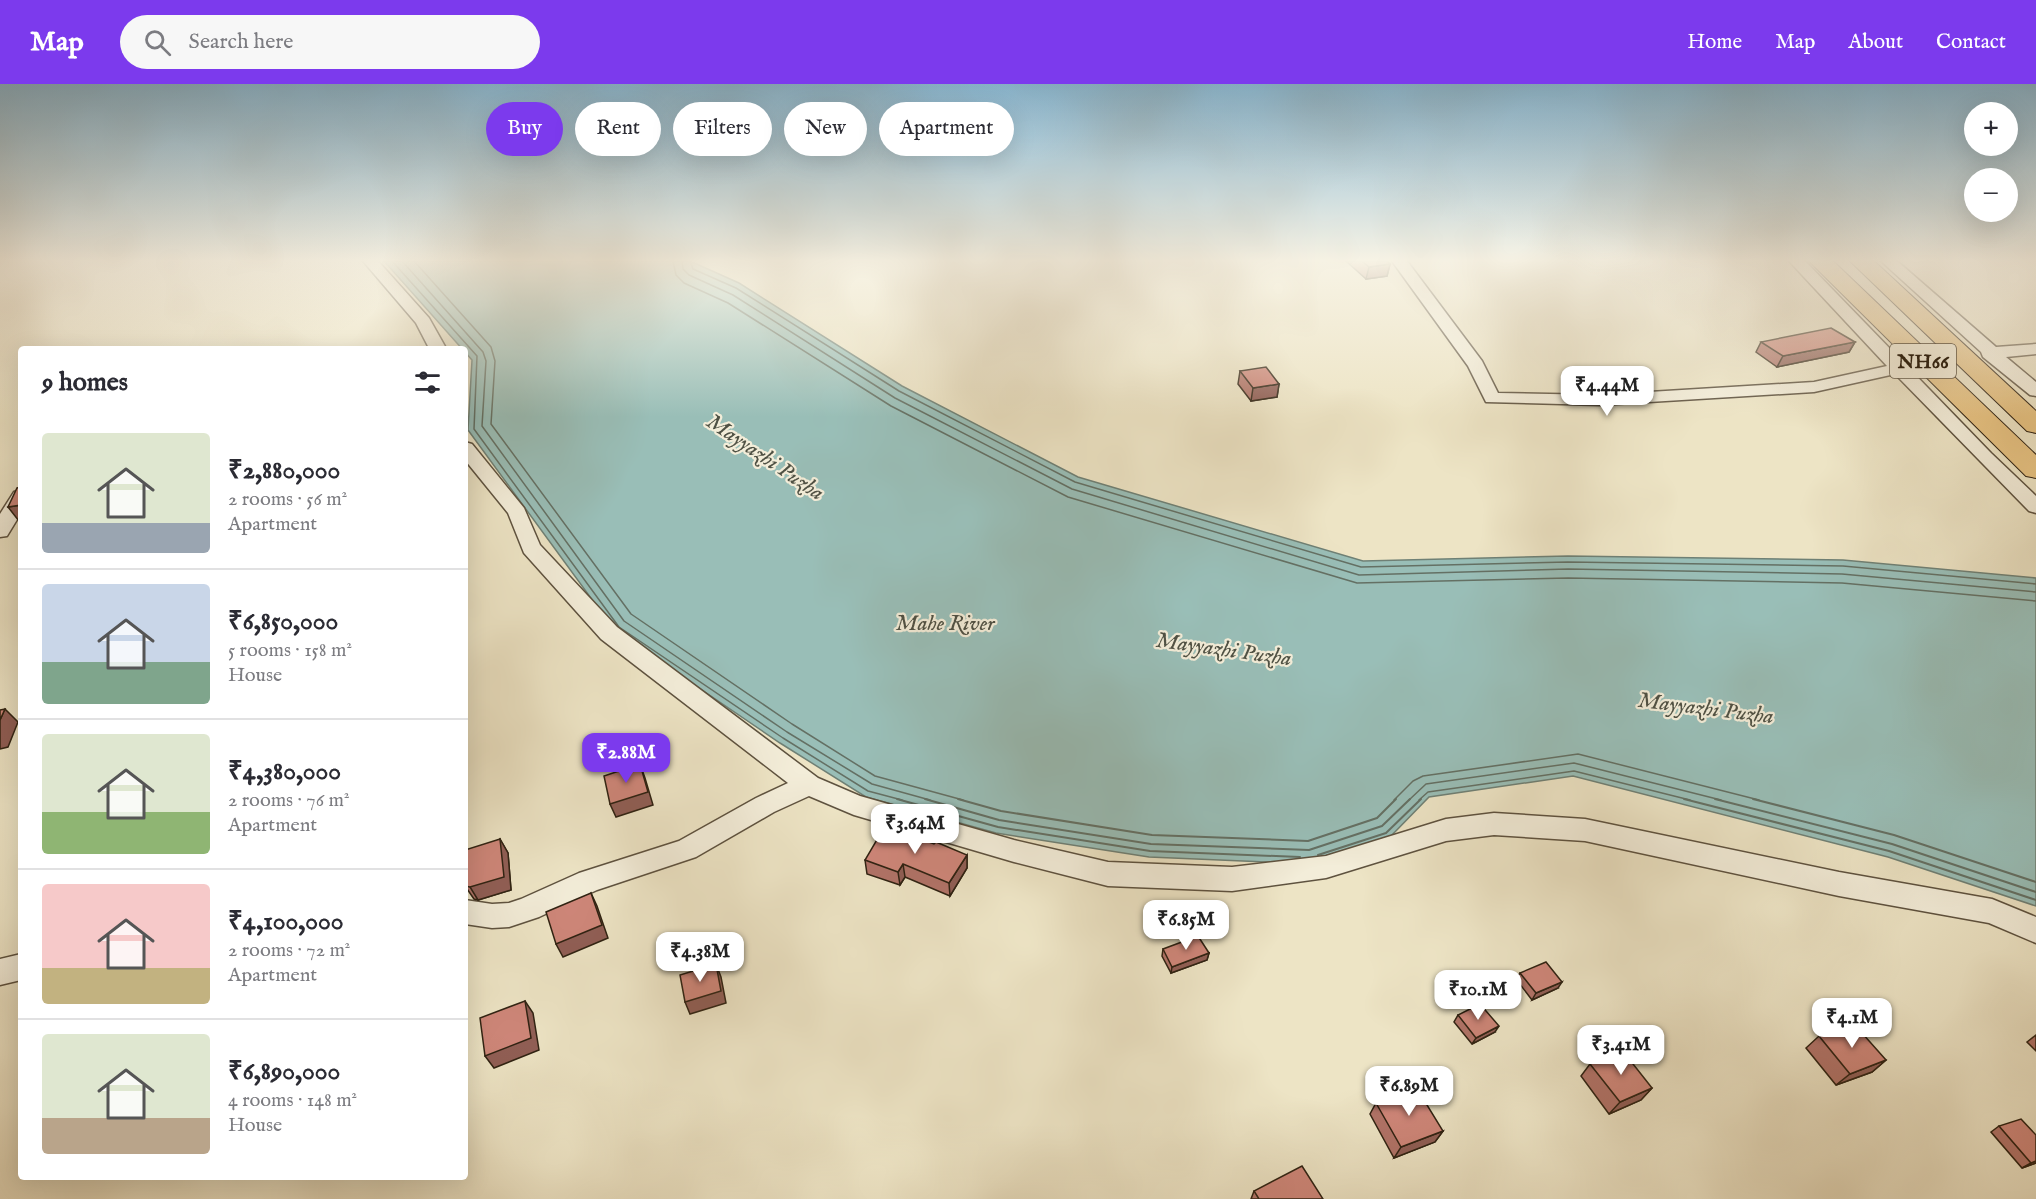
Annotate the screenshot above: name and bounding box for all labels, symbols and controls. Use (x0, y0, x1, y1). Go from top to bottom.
search box (120, 15, 540, 69)
text: Map (30, 25, 84, 60)
icon: search (141, 26, 174, 59)
text: Search here (189, 28, 293, 56)
text: Home (1687, 29, 1742, 56)
text: Map (1775, 29, 1815, 56)
text: About (1848, 29, 1903, 56)
text: Contact (1936, 29, 2006, 56)
chip: Buy (486, 102, 563, 156)
chip: Rent (575, 102, 661, 156)
chip: Filters (673, 102, 772, 156)
chip: New (784, 102, 867, 156)
chip: Apartment (879, 102, 1014, 156)
map controls (1964, 102, 2018, 222)
button: + (1964, 102, 2018, 156)
button: − (1964, 168, 2018, 222)
road number: NH66 (1890, 344, 1956, 378)
text: 9 homes (42, 366, 128, 399)
icon: filters (411, 366, 444, 399)
pin: ₹4.44M (1558, 366, 1656, 417)
text: ₹4.44M (1575, 373, 1639, 398)
water label: Mayyazhi Puzha (700, 408, 829, 508)
text: ₹2,880,000 (228, 454, 340, 487)
icon: home (90, 457, 162, 529)
text: 2 rooms · 56 m² (228, 487, 347, 512)
text: Apartment (228, 512, 317, 537)
text: ₹6,850,000 (228, 605, 338, 638)
icon: home (90, 608, 162, 680)
water label: Mahe River (895, 610, 996, 638)
water label: Mayyazhi Puzha (1154, 627, 1294, 673)
text: 5 rooms · 158 m² (228, 638, 352, 663)
text: House (228, 663, 282, 688)
water label: Mayyazhi Puzha (1636, 687, 1775, 731)
pin: ₹2.88M (577, 733, 675, 784)
text: ₹2.88M (596, 740, 656, 765)
text: ₹4,380,000 (228, 755, 341, 788)
icon: home (90, 758, 162, 830)
text: 2 rooms · 76 m² (228, 788, 349, 813)
pin: ₹3.64M (866, 804, 964, 855)
text: ₹3.64M (885, 811, 945, 836)
text: Apartment (228, 813, 317, 838)
pin: ₹6.85M (1137, 900, 1235, 951)
text: ₹4,100,000 (228, 905, 344, 938)
text: ₹6.85M (1157, 907, 1215, 932)
icon: home (90, 908, 162, 980)
pin: ₹4.38M (651, 932, 749, 983)
text: 2 rooms · 72 m² (228, 938, 350, 963)
text: ₹4.38M (670, 939, 730, 964)
text: Apartment (228, 963, 317, 988)
pin: ₹10.1M (1429, 970, 1527, 1021)
text: ₹10.1M (1448, 977, 1508, 1002)
pin: ₹4.1M (1810, 998, 1894, 1049)
text: ₹4.1M (1826, 1005, 1878, 1030)
pin: ₹3.41M (1572, 1025, 1670, 1076)
text: ₹3.41M (1591, 1032, 1651, 1057)
text: ₹6,890,000 (228, 1055, 340, 1088)
icon: home (90, 1058, 162, 1130)
pin: ₹6.89M (1360, 1066, 1458, 1117)
text: ₹6.89M (1379, 1073, 1439, 1098)
text: 4 rooms · 148 m² (228, 1088, 357, 1113)
text: House (228, 1113, 282, 1138)

